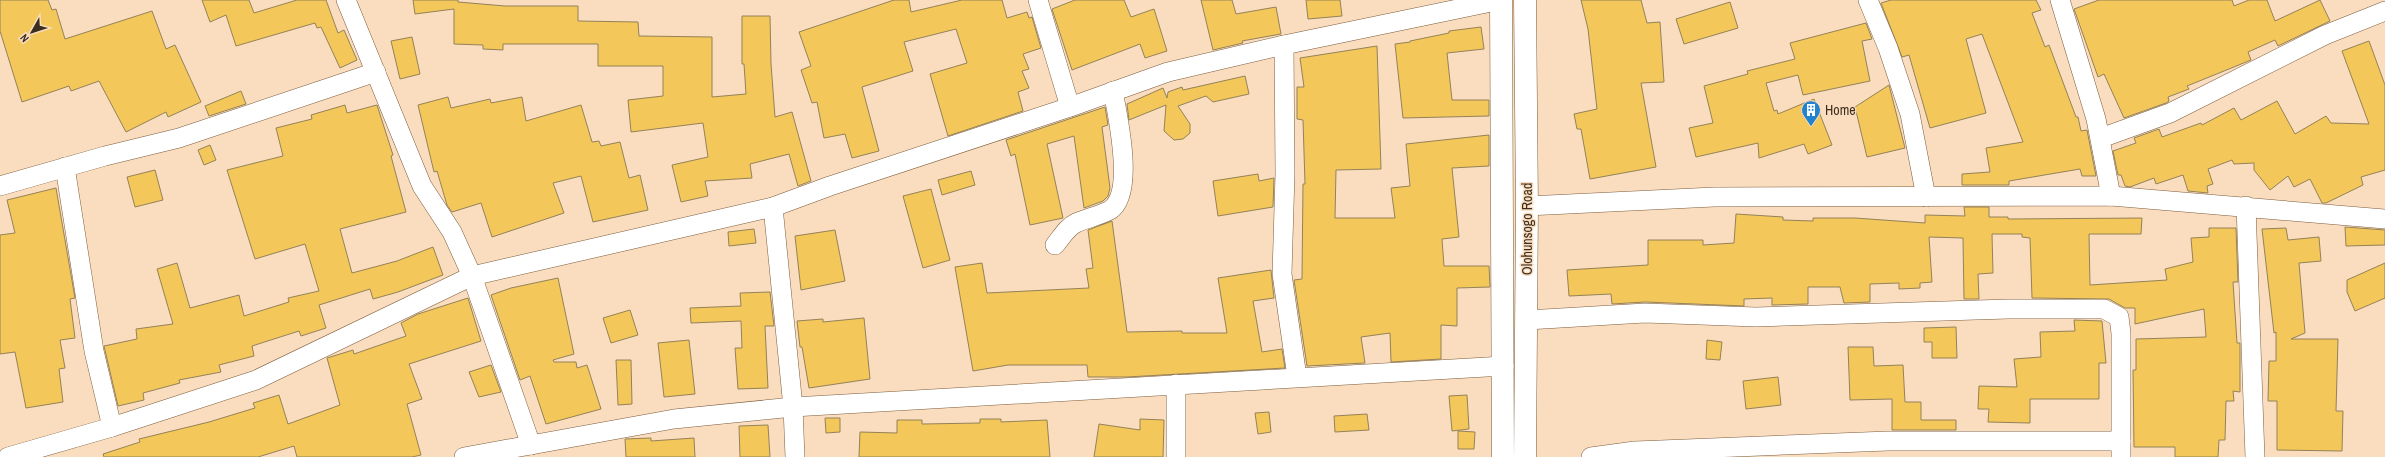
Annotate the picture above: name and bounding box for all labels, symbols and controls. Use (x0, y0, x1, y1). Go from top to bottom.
north arrow (12, 12, 52, 52)
text: N (17, 31, 32, 45)
building icon: Home (1800, 99, 1822, 127)
place label: Home (1825, 101, 1856, 119)
street label: Olohunsogo Road (1518, 183, 1536, 275)

